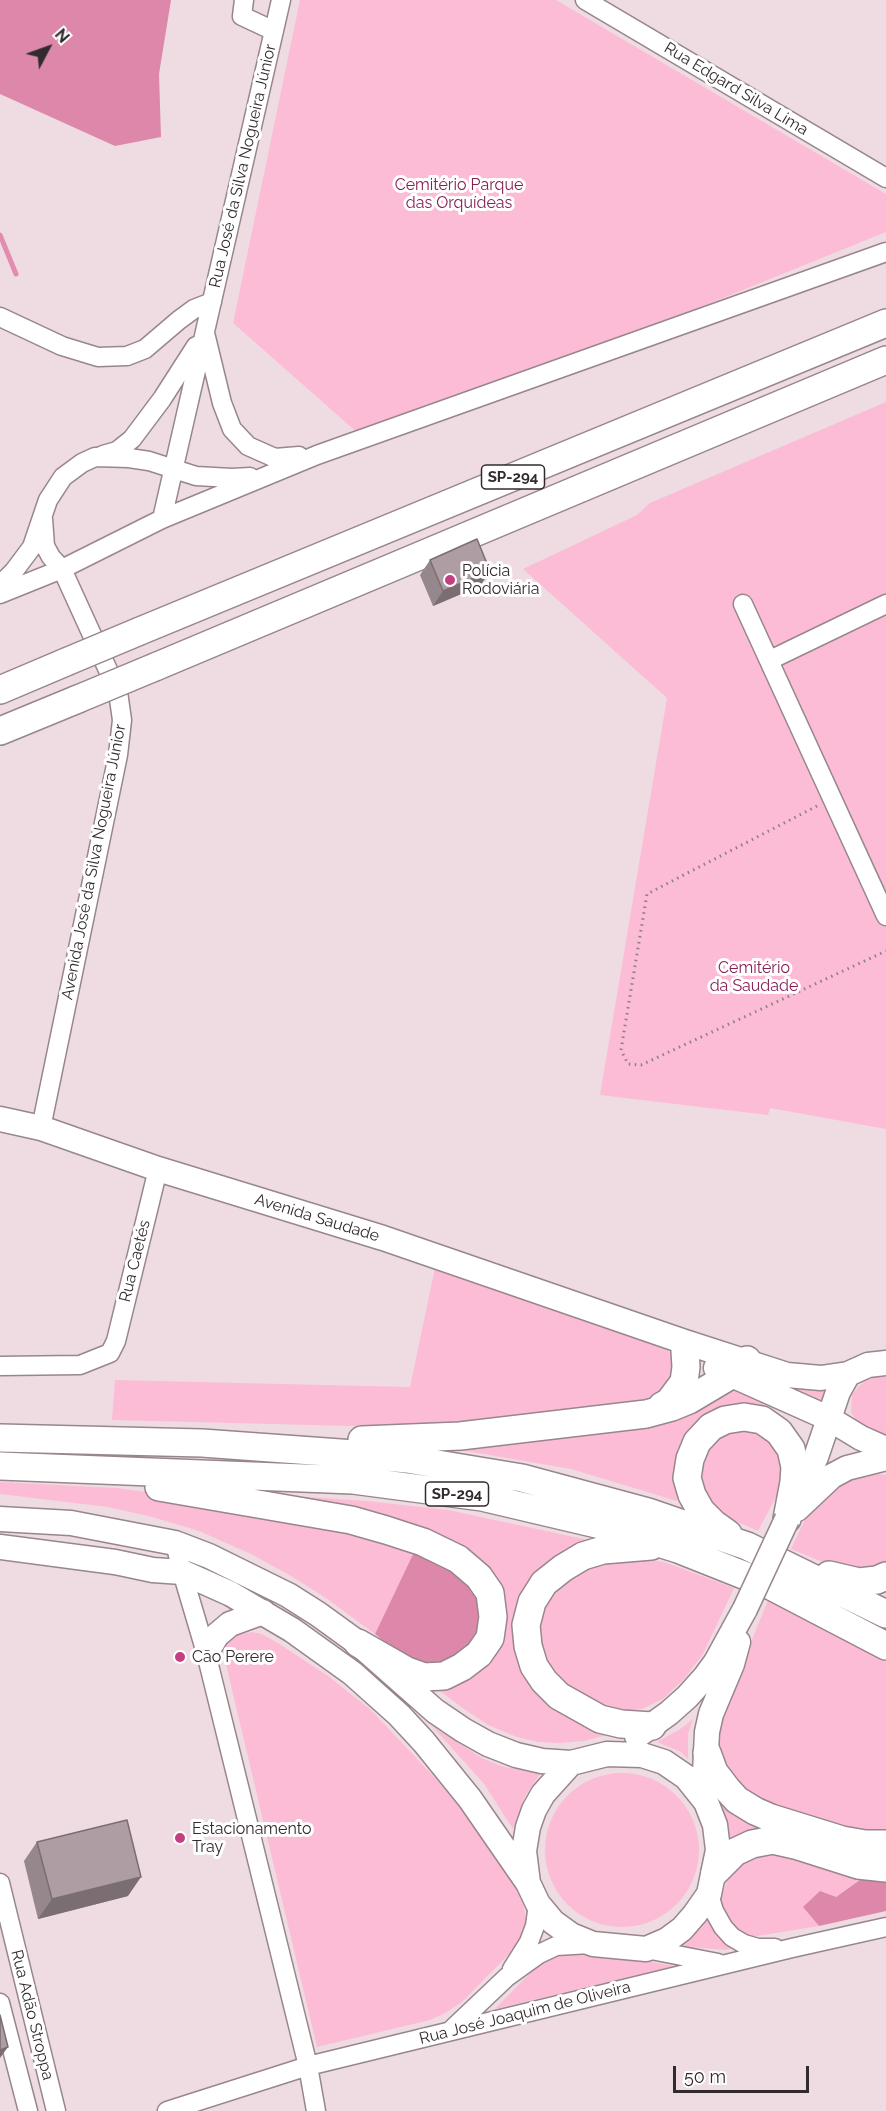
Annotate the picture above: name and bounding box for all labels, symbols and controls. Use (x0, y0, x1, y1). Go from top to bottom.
north arrow (18, 18, 78, 78)
text: N (51, 25, 73, 47)
street label: Rua Edgard Silva Lima (660, 38, 812, 140)
street label: Rua José da Silva Nogueira Júnior (206, 42, 280, 290)
park label: Cemitério Parque das Orquídeas (395, 175, 523, 213)
road number: SP-294 (482, 465, 544, 489)
place label: Polícia Rodoviária (462, 561, 539, 599)
marker: Polícia Rodoviária (443, 573, 457, 587)
street label: Avenida José da Silva Nogueira Júnior (58, 723, 130, 1001)
park label: Cemitério da Saudade (710, 958, 798, 996)
street label: Avenida Saudade (252, 1190, 382, 1246)
street label: Rua Caetés (116, 1218, 154, 1304)
road number: SP-294 (426, 1482, 488, 1506)
place label: Cão Perere (192, 1647, 274, 1667)
marker: Cão Perere (173, 1650, 187, 1664)
place label: Estacionamento Tray (192, 1819, 311, 1857)
marker: Estacionamento Tray (173, 1831, 187, 1845)
street label: Rua Adão Stroppa (7, 1948, 57, 2082)
street label: Rua José Joaquim de Oliveira (417, 1977, 633, 2049)
scale bar (676, 2054, 812, 2092)
text: 50 m (684, 2066, 726, 2087)

